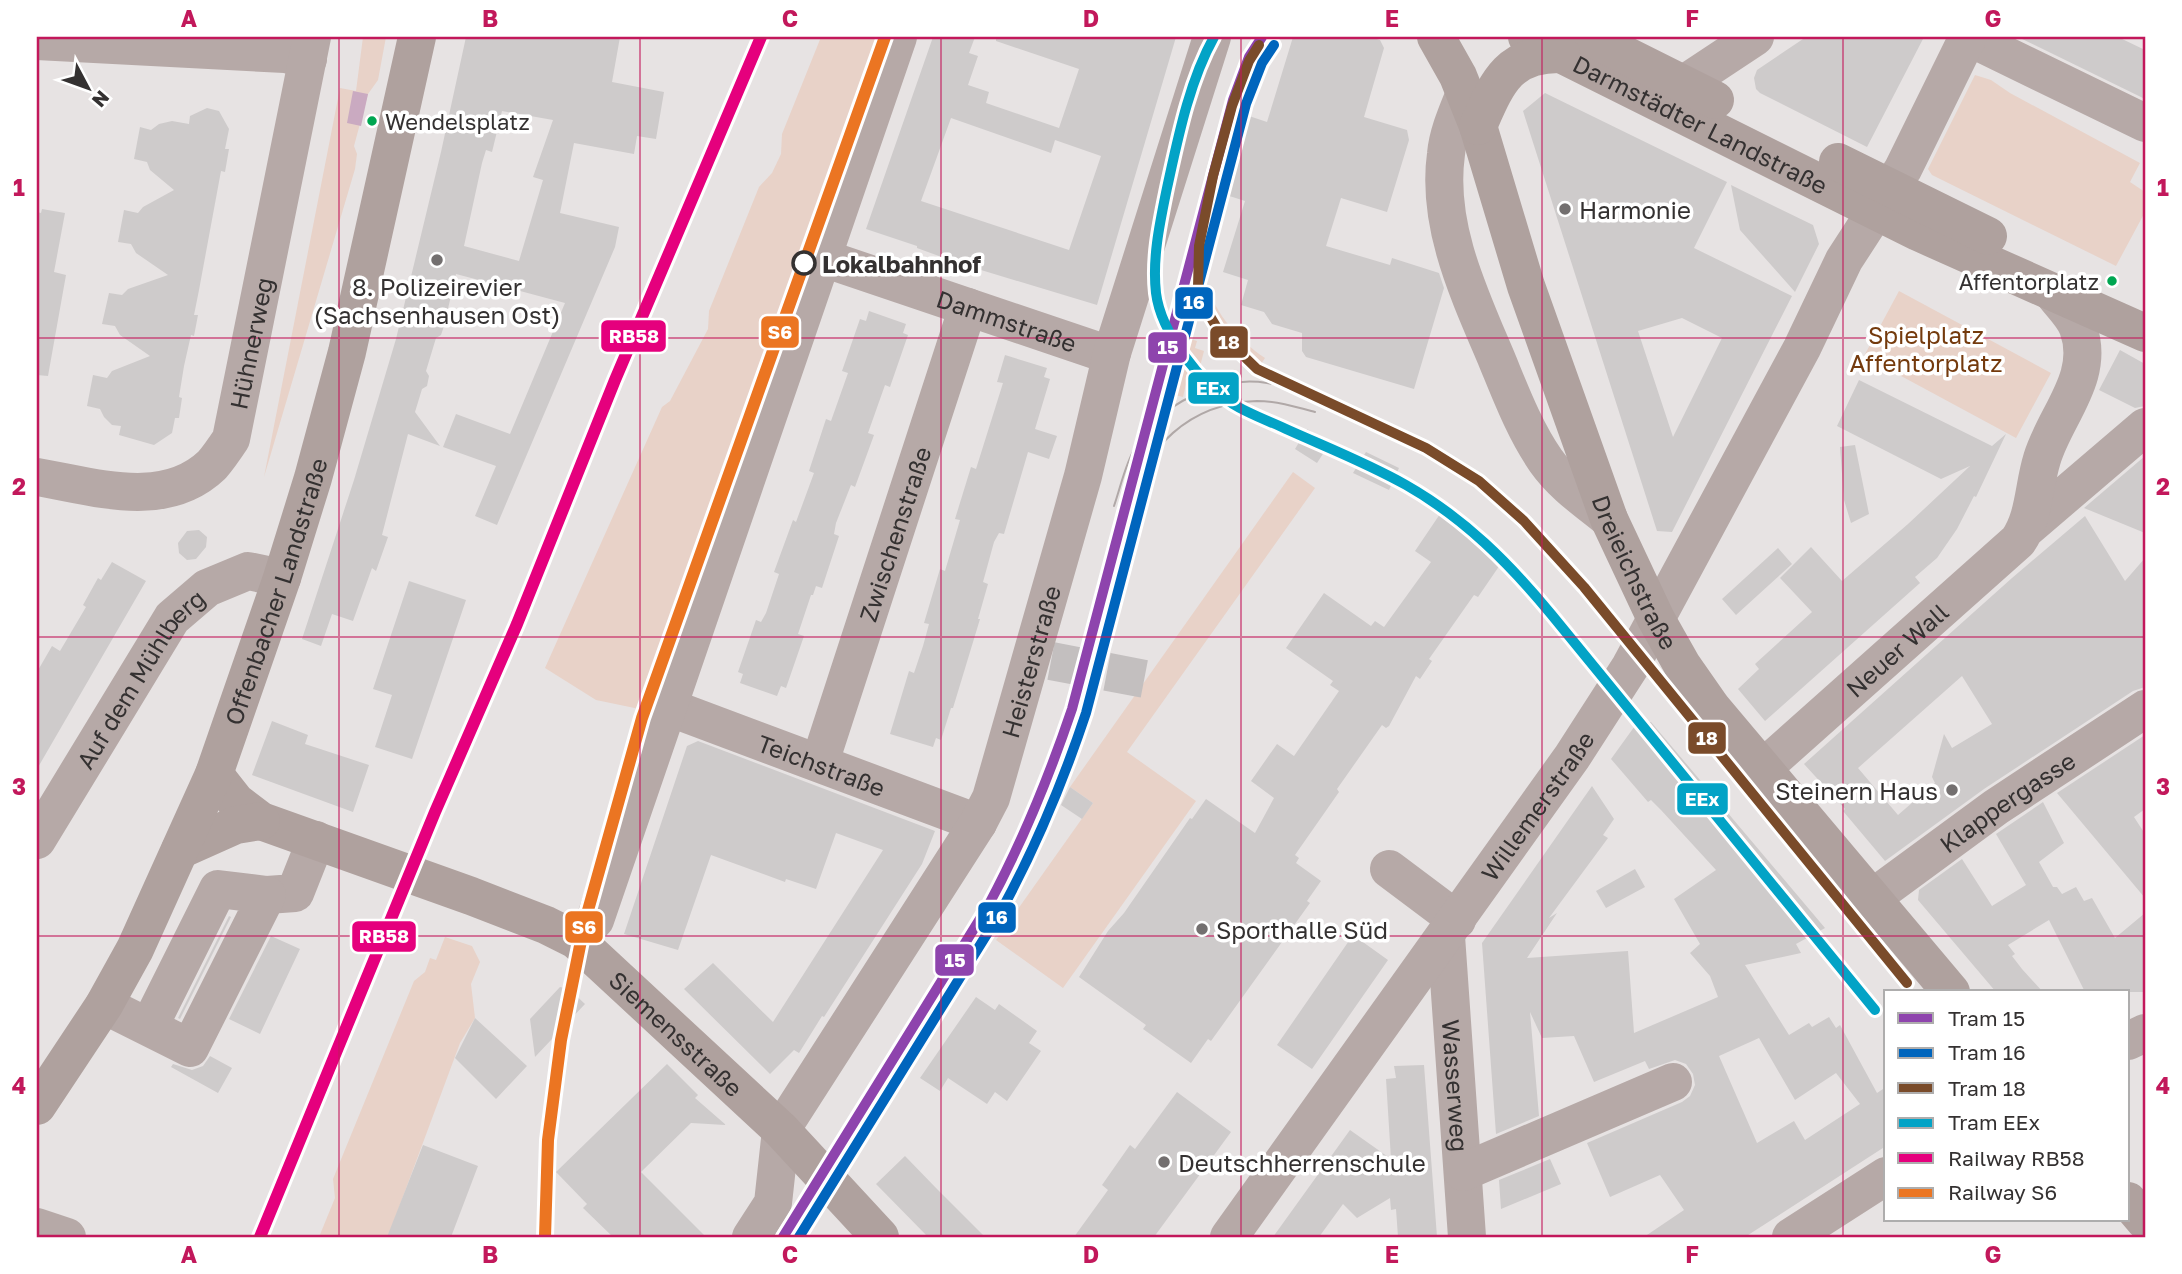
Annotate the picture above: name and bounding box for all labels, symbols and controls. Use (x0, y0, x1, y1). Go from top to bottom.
text: A (181, 4, 198, 32)
text: B (482, 4, 498, 32)
text: C (782, 4, 798, 32)
text: D (1083, 4, 1099, 32)
text: E (1385, 4, 1399, 32)
text: F (1685, 4, 1699, 32)
text: G (1985, 4, 2001, 32)
street label: Darmstädter Landstraße (1569, 48, 1833, 199)
north arrow (52, 52, 122, 122)
text: N (88, 86, 115, 112)
place label: Wendelsplatz (385, 108, 530, 135)
marker: Wendelsplatz (365, 114, 379, 128)
text: 1 (13, 173, 25, 201)
text: 1 (2157, 173, 2169, 201)
place label: Harmonie (1579, 195, 1691, 224)
marker: Harmonie (1557, 201, 1573, 217)
place label: Lokalbahnhof (822, 249, 981, 278)
marker: Lokalbahnhof (792, 251, 816, 275)
marker: 8. Polizeirevier (Sachsenhausen Ost) (429, 252, 445, 268)
place label: Affentorplatz (1959, 268, 2099, 295)
place label: 8. Polizeirevier (Sachsenhausen Ost) (314, 272, 560, 329)
marker: Affentorplatz (2105, 274, 2119, 288)
street label: Hühnerweg (223, 275, 278, 412)
street label: Dammstraße (933, 283, 1080, 357)
line badge: 16 (1174, 286, 1214, 320)
text: 16 (1183, 290, 1205, 313)
line badge: S6 (760, 315, 800, 349)
line badge: RB58 (600, 319, 667, 353)
text: S6 (768, 320, 792, 343)
park label: Spielplatz Affentorplatz (1850, 320, 2003, 377)
text: RB58 (609, 324, 659, 347)
line badge: 18 (1209, 325, 1249, 359)
text: 18 (1218, 330, 1240, 353)
line badge: 15 (1147, 331, 1188, 364)
text: 15 (1157, 335, 1179, 358)
line badge: EEx (1187, 371, 1240, 405)
text: EEx (1196, 376, 1230, 399)
street label: Zwischenstraße (852, 443, 936, 625)
street label: Offenbacher Landstraße (218, 455, 332, 729)
text: 2 (12, 472, 26, 500)
text: 2 (2156, 472, 2170, 500)
street label: Dreieichstraße (1587, 491, 1684, 654)
street label: Auf dem Mühlberg (70, 582, 210, 774)
street label: Heisterstraße (995, 582, 1066, 741)
street label: Neuer Wall (1839, 596, 1953, 702)
line badge: 18 (1687, 721, 1727, 755)
street label: Willemerstraße (1474, 726, 1599, 886)
text: 18 (1696, 726, 1718, 749)
street label: Teichstraße (754, 727, 889, 802)
street label: Klappergasse (1934, 745, 2080, 858)
text: 3 (12, 772, 26, 800)
text: 3 (2156, 772, 2170, 800)
place label: Steinern Haus (1775, 776, 1938, 805)
line badge: EEx (1676, 782, 1729, 816)
marker: Steinern Haus (1944, 782, 1960, 798)
text: EEx (1685, 787, 1719, 810)
line badge: 16 (977, 901, 1017, 934)
text: 16 (986, 905, 1008, 928)
line badge: S6 (564, 910, 604, 944)
text: S6 (572, 915, 596, 938)
place label: Sporthalle Süd (1216, 915, 1388, 944)
line badge: RB58 (351, 920, 417, 953)
marker: Sporthalle Süd (1194, 921, 1210, 937)
text: RB58 (359, 924, 409, 947)
line badge: 15 (934, 943, 975, 977)
text: 15 (944, 948, 966, 971)
street label: Siemensstraße (604, 964, 749, 1102)
legend (1884, 990, 2130, 1222)
text: Tram 15 (1948, 1005, 2025, 1031)
street label: Wasserweg (1437, 1018, 1476, 1153)
text: Tram 16 (1948, 1039, 2026, 1065)
text: 4 (12, 1071, 26, 1099)
text: 4 (2156, 1071, 2170, 1099)
text: Tram 18 (1948, 1075, 2026, 1101)
text: Tram EEx (1948, 1109, 2040, 1135)
text: Railway RB58 (1948, 1145, 2084, 1171)
place label: Deutschherrenschule (1178, 1148, 1426, 1177)
marker: Deutschherrenschule (1156, 1154, 1172, 1170)
text: Railway S6 (1948, 1179, 2057, 1205)
text: A (181, 1240, 198, 1268)
text: B (482, 1240, 498, 1268)
text: C (782, 1240, 798, 1268)
text: D (1083, 1240, 1099, 1268)
text: E (1385, 1240, 1399, 1268)
text: F (1685, 1240, 1699, 1268)
text: G (1985, 1240, 2001, 1268)

